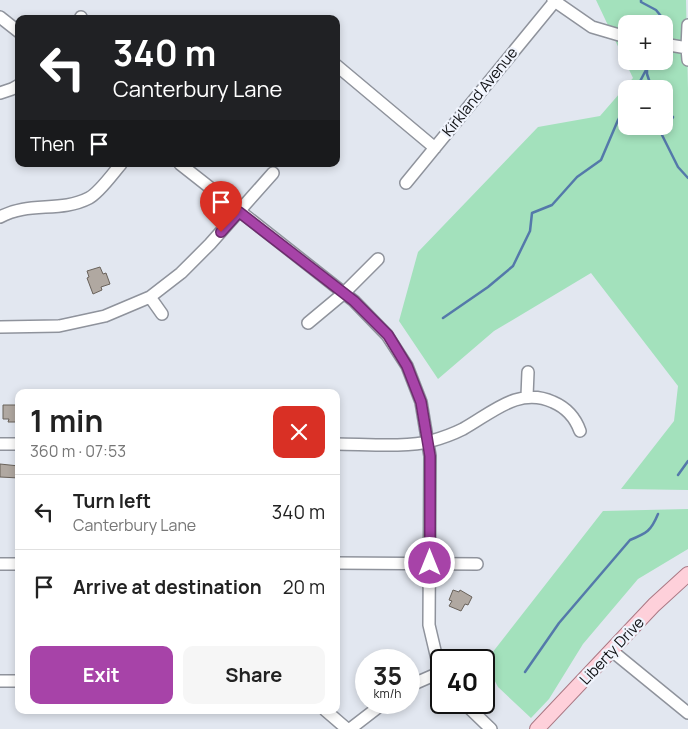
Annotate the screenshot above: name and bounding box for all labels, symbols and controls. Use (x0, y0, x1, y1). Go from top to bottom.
map controls (618, 15, 673, 135)
button: + (618, 15, 673, 70)
text: 340 m (113, 29, 216, 77)
icon: left (30, 35, 95, 100)
street label: Kirkland Avenue (437, 42, 522, 141)
text: Canterbury Lane (113, 74, 282, 104)
button: − (618, 80, 673, 135)
icon: arrive (85, 130, 113, 158)
text: Then (30, 131, 75, 157)
pin (200, 181, 242, 232)
icon: arrive (207, 188, 235, 216)
text: 1 min (30, 400, 103, 441)
button: close (273, 406, 325, 458)
text: 360 m · 07:53 (30, 440, 126, 462)
text: Turn left (73, 488, 151, 514)
icon: left (30, 498, 58, 526)
text: 340 m (272, 499, 325, 525)
text: Canterbury Lane (73, 514, 196, 536)
position arrow (403, 536, 455, 588)
icon: arrive (30, 573, 58, 601)
text: Arrive at destination (73, 574, 262, 600)
text: 20 m (283, 574, 325, 600)
street label: Liberty Drive (575, 612, 649, 689)
button: Exit (30, 646, 173, 704)
button: Share (183, 646, 325, 704)
speed limit sign: 40 (430, 649, 495, 714)
text: 35 (373, 658, 402, 693)
text: km/h (374, 685, 401, 702)

